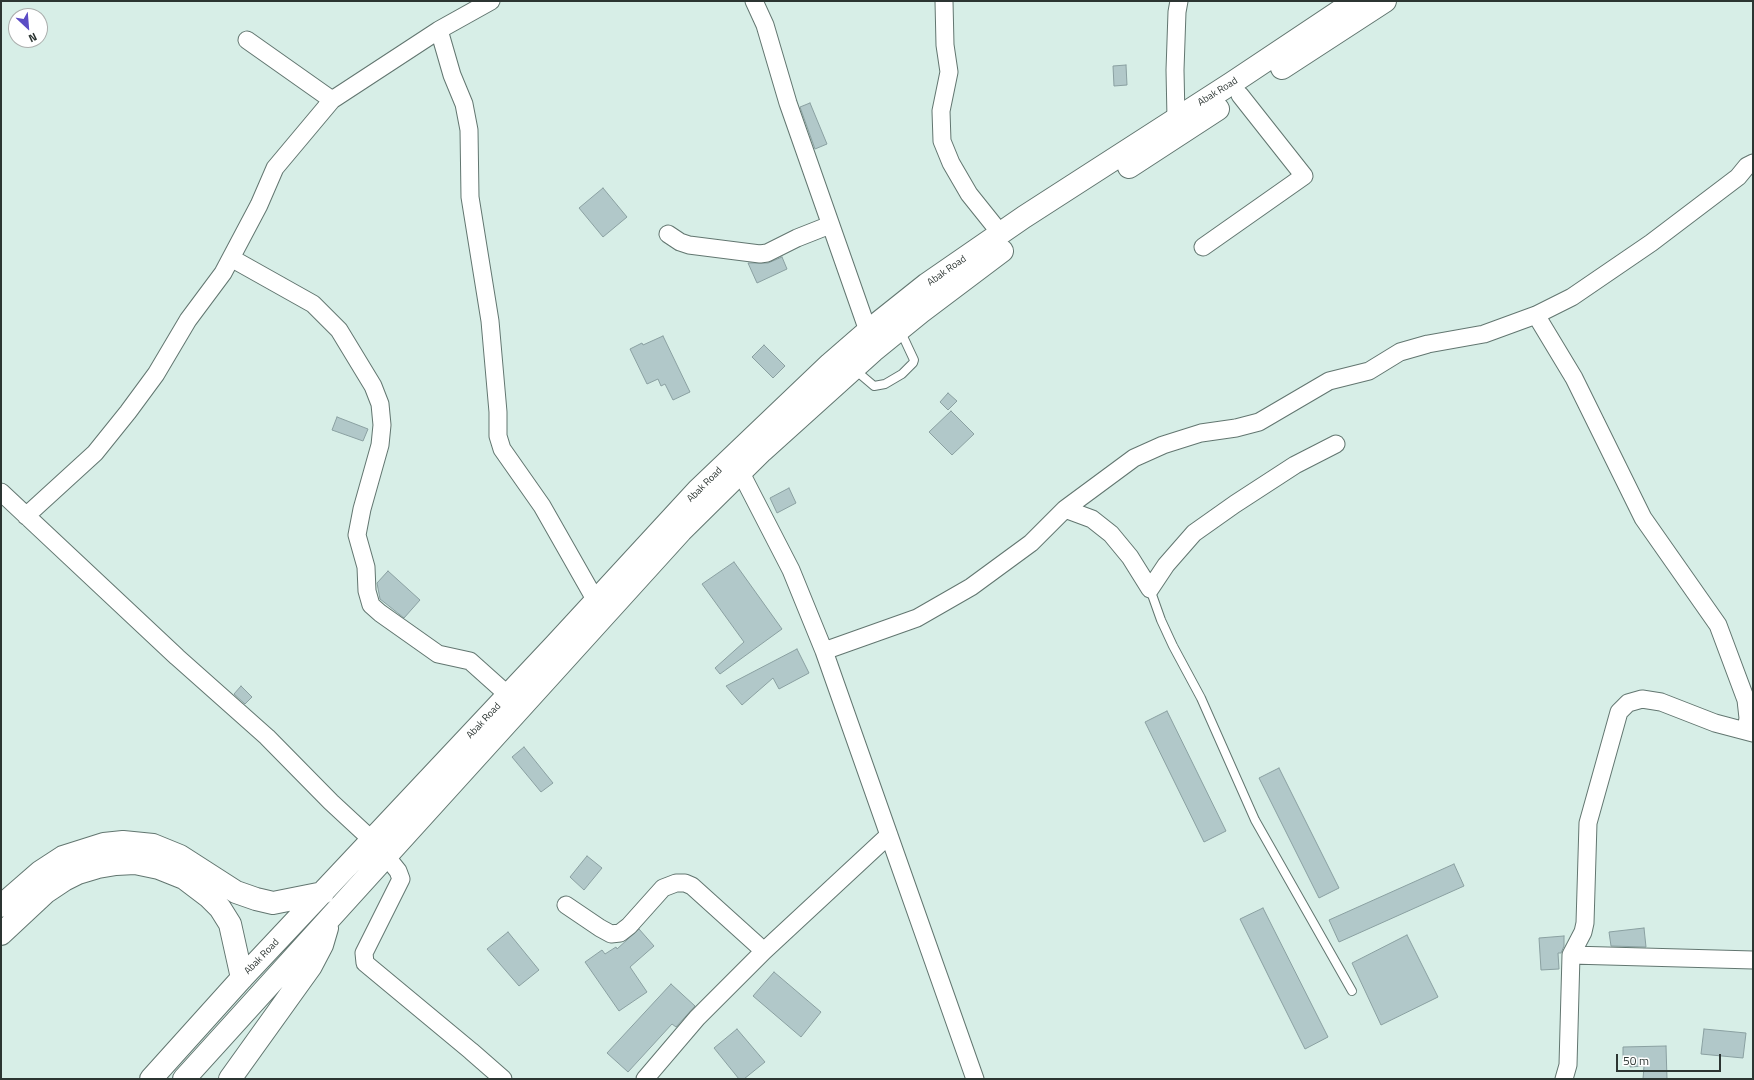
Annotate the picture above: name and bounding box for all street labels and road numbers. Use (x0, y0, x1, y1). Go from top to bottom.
street label: Abak Road (1196, 75, 1240, 109)
street label: Abak Road (925, 253, 969, 289)
street label: Abak Road (685, 465, 725, 505)
street label: Abak Road (464, 701, 504, 741)
street label: Abak Road (242, 937, 282, 977)

